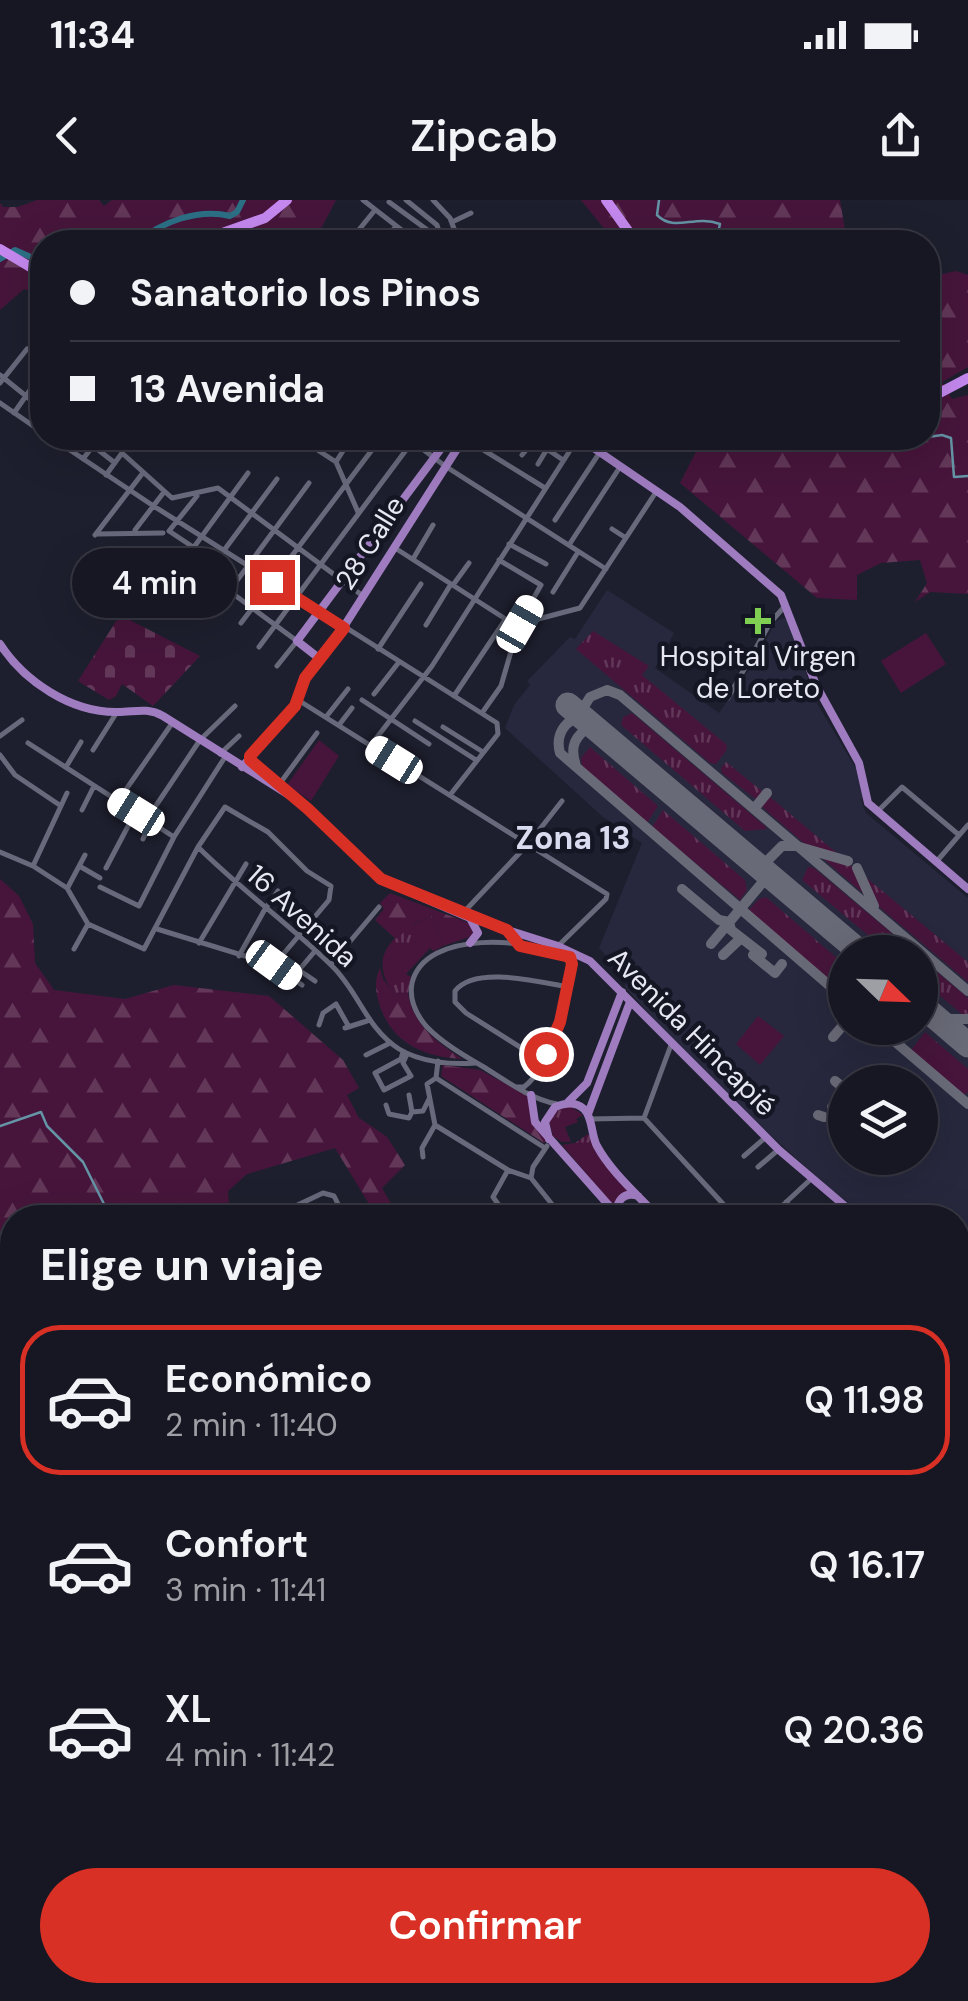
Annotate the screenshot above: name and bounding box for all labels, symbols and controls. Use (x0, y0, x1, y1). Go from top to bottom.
text: 11:34 (50, 10, 135, 60)
text: Zipcab (410, 106, 558, 165)
icon: back (40, 108, 95, 163)
icon: share (873, 108, 928, 163)
text: Sanatorio los Pinos (130, 268, 481, 318)
text: 13 Avenida (130, 364, 325, 414)
street label: 28 Calle (327, 489, 413, 597)
callout: 4 min (72, 547, 237, 617)
route end (250, 560, 295, 605)
text: 4 min (112, 562, 197, 604)
car (492, 591, 548, 657)
marker: Hospital Virgen de Loreto (745, 608, 771, 634)
place label: Hospital Virgen de Loreto (660, 638, 856, 707)
car (361, 731, 427, 789)
car (103, 783, 169, 841)
district label: Zona 13 (516, 817, 630, 859)
street label: 16 Avenida (239, 857, 365, 975)
car (241, 935, 307, 995)
north arrow (828, 935, 938, 1045)
map controls (828, 935, 938, 1175)
street label: Avenida Hincapié (600, 940, 784, 1124)
route start (524, 1032, 569, 1077)
button: layers (828, 1065, 938, 1175)
text: Elige un viaje (40, 1235, 324, 1294)
text: Económico (165, 1354, 372, 1404)
icon: car (45, 1355, 135, 1445)
text: Q 11.98 (804, 1375, 925, 1425)
text: 2 min · 11:40 (165, 1404, 338, 1446)
text: Confort (165, 1519, 308, 1569)
icon: car (45, 1520, 135, 1610)
text: Q 16.17 (809, 1540, 925, 1590)
text: 3 min · 11:41 (165, 1569, 326, 1611)
text: XL (165, 1684, 212, 1734)
icon: car (45, 1685, 135, 1775)
text: Q 20.36 (784, 1705, 925, 1755)
text: 4 min · 11:42 (165, 1734, 335, 1776)
button: Confirmar (40, 1868, 930, 1983)

